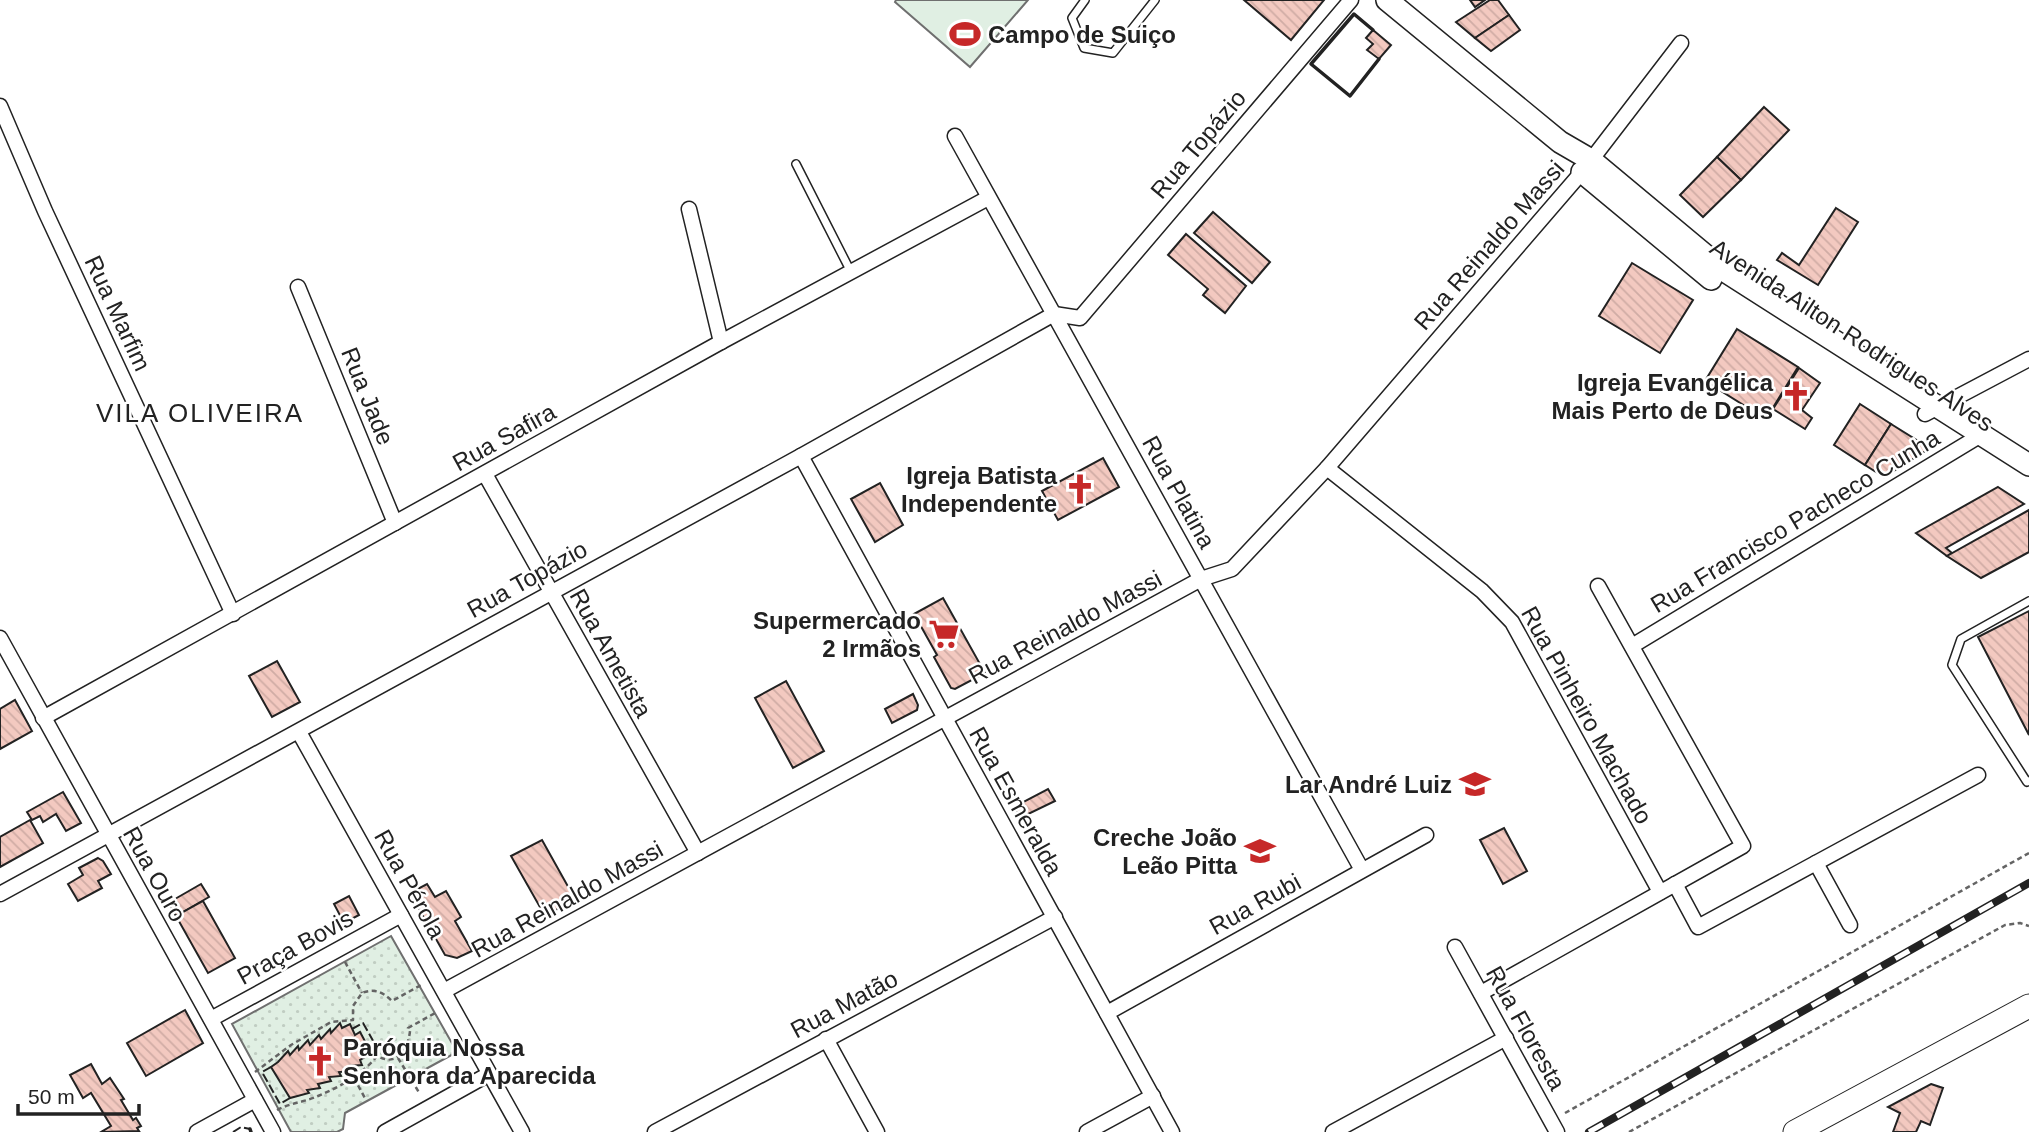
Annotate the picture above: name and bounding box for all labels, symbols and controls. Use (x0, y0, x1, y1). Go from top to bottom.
sports icon: Campo de Suiço (948, 17, 982, 51)
place label: Campo de Suiço (988, 21, 1176, 48)
street label: Rua Topázio (1145, 84, 1251, 204)
street label: Rua Reinaldo Massi (1408, 155, 1570, 335)
street label: Avenida Ailton Rodrigues Alves (1706, 233, 1998, 437)
street label: Rua Marfim (80, 251, 156, 375)
street label: Rua Jade (336, 343, 400, 449)
place label: Igreja Evangélica Mais Perto de Deus (1552, 369, 1774, 424)
church icon: Igreja Evangélica Mais Perto de Deus (1779, 379, 1813, 413)
street label: Rua Safira (448, 397, 561, 476)
district label: VILA OLIVEIRA (96, 398, 304, 428)
street label: Rua Francisco Pacheco Cunha (1646, 424, 1945, 618)
street label: Rua Platina (1137, 431, 1221, 553)
place label: Igreja Batista Independente (901, 462, 1058, 517)
church icon: Igreja Batista Independente (1063, 472, 1097, 506)
street label: Rua Topázio (462, 535, 592, 623)
street label: Rua Reinaldo Massi (964, 565, 1166, 689)
street label: Rua Ametista (565, 584, 658, 723)
street label: Rua Pinheiro Machado (1516, 602, 1658, 828)
place label: Supermercado 2 Irmãos (753, 607, 921, 662)
supermarket icon: Supermercado 2 Irmãos (927, 617, 961, 651)
street label: Rua Esmeralda (964, 722, 1068, 880)
school or university icon: Lar André Luiz (1458, 767, 1492, 801)
place label: Lar André Luiz (1285, 771, 1452, 798)
street label: Rua Ouro (118, 822, 192, 926)
place label: Creche João Leão Pitta (1093, 824, 1238, 879)
street label: Rua Pérola (369, 825, 451, 944)
school or university icon: Creche João Leão Pitta (1243, 834, 1277, 868)
street label: Rua Reinaldo Massi (467, 835, 667, 963)
street label: Rua Rubi (1205, 868, 1305, 940)
street label: Praça Bovis (232, 904, 358, 990)
street label: Rua Floresta (1481, 961, 1571, 1095)
street label: Rua Matão (786, 965, 902, 1043)
place label: Paróquia Nossa Senhora da Aparecida (343, 1034, 596, 1089)
church icon: Paróquia Nossa Senhora da Aparecida (303, 1044, 337, 1078)
scale bar (18, 1072, 138, 1116)
text: 50 m (28, 1085, 75, 1108)

